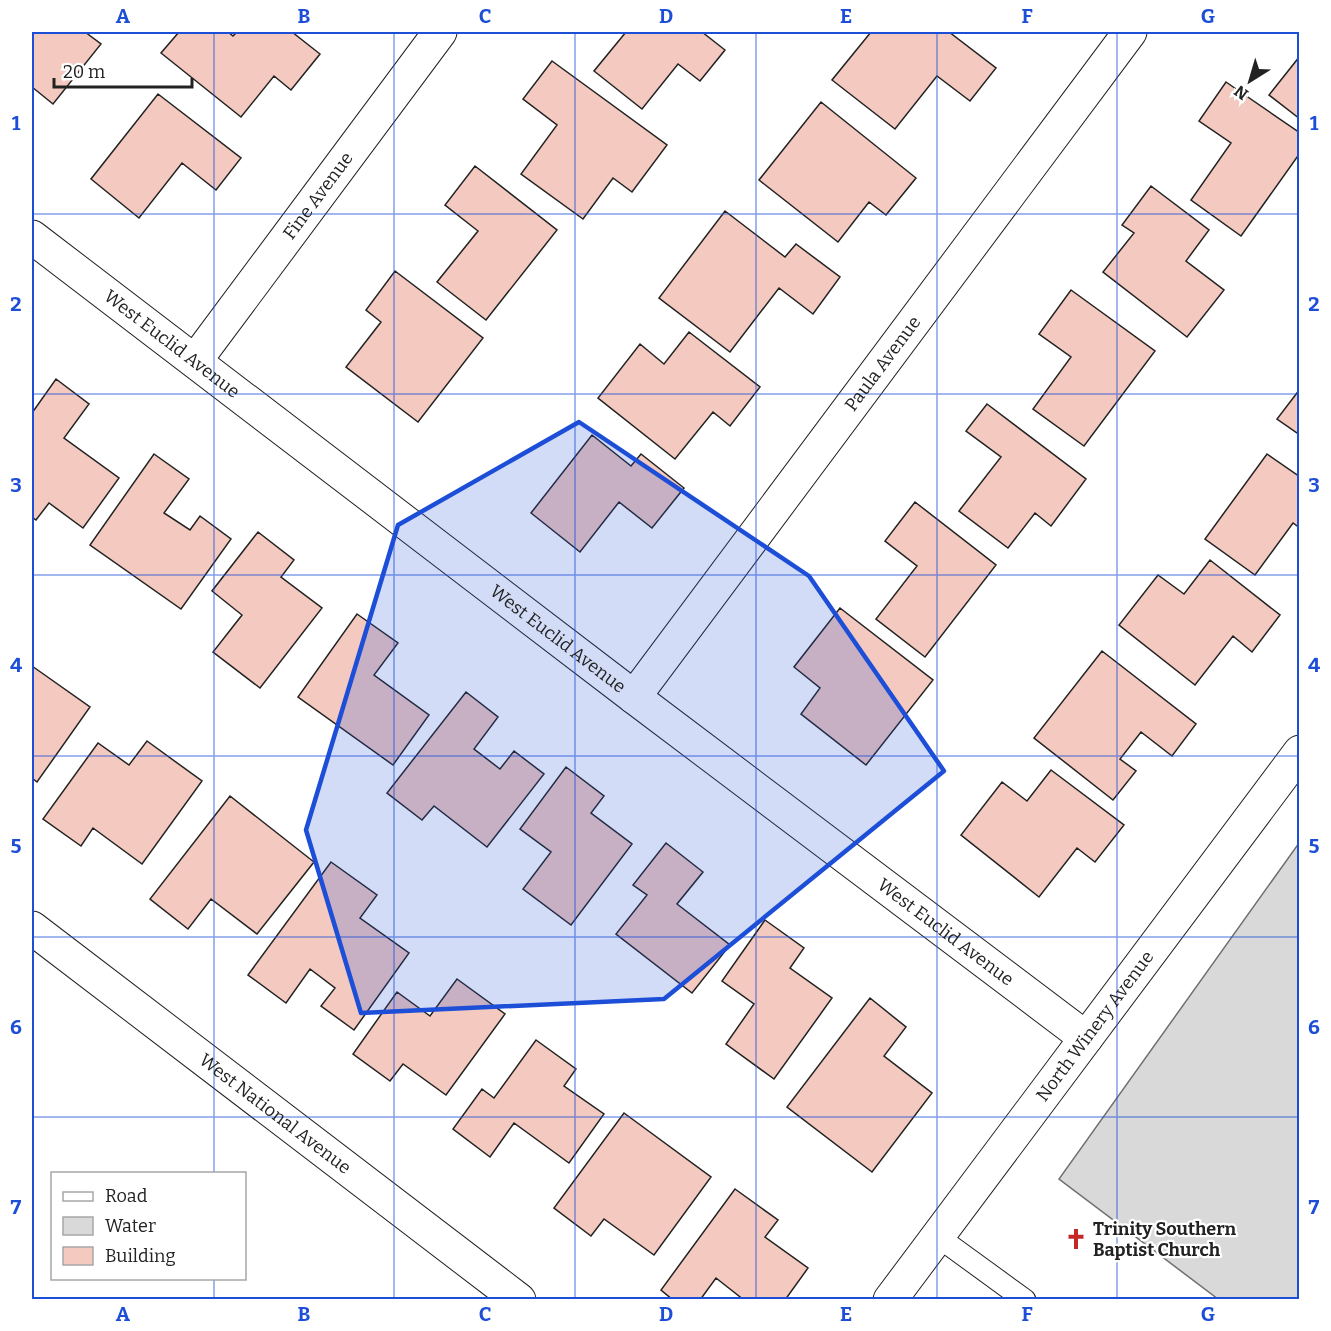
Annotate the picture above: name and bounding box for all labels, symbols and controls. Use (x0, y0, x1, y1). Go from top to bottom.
text: A (116, 4, 131, 28)
text: B (298, 4, 311, 28)
text: C (479, 4, 491, 28)
text: D (659, 4, 673, 28)
text: E (840, 4, 852, 28)
text: F (1021, 4, 1033, 28)
text: G (1201, 4, 1215, 28)
scale bar (54, 51, 192, 89)
north arrow (1220, 51, 1280, 111)
text: 20 m (63, 61, 105, 83)
text: N (1231, 81, 1252, 104)
text: 1 (12, 111, 21, 135)
text: 1 (1310, 111, 1319, 135)
street label: Fine Avenue (278, 148, 358, 244)
street label: West Euclid Avenue (100, 285, 244, 403)
text: 2 (10, 292, 22, 316)
text: 2 (1308, 292, 1320, 316)
street label: Paula Avenue (840, 312, 925, 415)
text: 3 (10, 473, 22, 497)
text: 3 (1308, 473, 1320, 497)
street label: West Euclid Avenue (486, 580, 630, 698)
text: 4 (10, 653, 22, 677)
text: 4 (1308, 653, 1320, 677)
text: 5 (11, 834, 22, 858)
text: 5 (1309, 834, 1320, 858)
street label: West Euclid Avenue (873, 874, 1018, 991)
street label: North Winery Avenue (1031, 947, 1158, 1106)
text: 6 (10, 1015, 22, 1039)
text: 6 (1308, 1015, 1320, 1039)
street label: West National Avenue (195, 1049, 355, 1179)
legend (51, 1172, 246, 1280)
text: Road (105, 1185, 148, 1207)
text: 7 (11, 1195, 22, 1219)
text: 7 (1309, 1195, 1320, 1219)
text: Water (105, 1215, 156, 1237)
place label: Trinity Southern Baptist Church (1093, 1218, 1237, 1261)
church icon: Trinity Southern Baptist Church (1064, 1227, 1088, 1251)
text: Building (105, 1245, 176, 1267)
text: A (116, 1302, 131, 1326)
text: B (298, 1302, 311, 1326)
text: C (479, 1302, 491, 1326)
text: D (659, 1302, 673, 1326)
text: E (840, 1302, 852, 1326)
text: F (1021, 1302, 1033, 1326)
text: G (1201, 1302, 1215, 1326)

